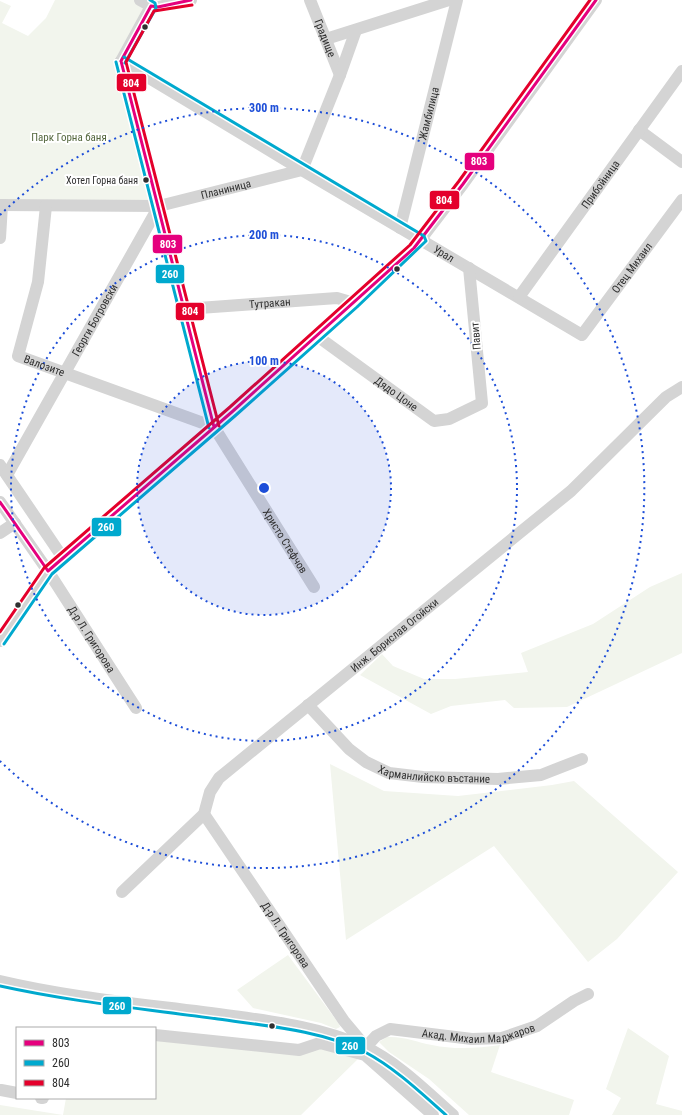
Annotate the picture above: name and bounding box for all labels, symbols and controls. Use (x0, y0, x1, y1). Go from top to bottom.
street label: Градище (312, 17, 339, 59)
unlabelled marker (140, 22, 150, 32)
line badge: 804 (116, 73, 147, 92)
text: 804 (123, 77, 140, 90)
street label: Жамбилица (416, 86, 442, 141)
text: 300 m (249, 101, 279, 115)
park label: Парк Горна баня (31, 131, 107, 144)
line badge: 803 (464, 152, 495, 171)
text: 803 (471, 155, 488, 168)
street label: Прибойница (578, 157, 622, 211)
place label: Хотел Горна баня (66, 175, 138, 186)
marker: Хотел Горна баня (141, 175, 151, 185)
street label: Планиница (199, 177, 252, 202)
line badge: 804 (429, 190, 460, 210)
text: 804 (436, 194, 453, 207)
text: 200 m (249, 228, 279, 242)
line badge: 803 (152, 234, 183, 254)
text: 803 (160, 238, 177, 251)
street label: Отец Михаил (609, 240, 655, 296)
street label: Урал (431, 242, 457, 265)
line badge: 260 (155, 264, 185, 284)
unlabelled marker (392, 264, 402, 274)
text: 260 (162, 268, 179, 281)
street label: Георги Богровски (69, 282, 120, 358)
street label: Тутракан (249, 295, 291, 311)
line badge: 804 (175, 302, 205, 321)
text: 804 (182, 305, 199, 318)
street label: Павит (468, 321, 484, 350)
street label: Валозите (22, 352, 66, 379)
text: 100 m (249, 354, 279, 368)
street label: Дядо Цоне (372, 374, 420, 414)
centre of rings (257, 481, 271, 495)
street label: Христо Стефчов (260, 506, 310, 576)
line badge: 260 (91, 517, 122, 537)
text: 260 (98, 521, 115, 534)
street label: Инж. Борислав Огойски (348, 595, 441, 675)
unlabelled marker (13, 600, 23, 610)
street label: Д-р Л. Григорова (66, 603, 118, 675)
street label: Харманлийско въстание (376, 762, 490, 785)
street label: Д-р Л. Григорова (259, 899, 313, 970)
line badge: 260 (102, 996, 132, 1015)
text: 260 (109, 1000, 126, 1013)
unlabelled marker (267, 1021, 277, 1031)
street label: Акад. Михаил Маджаров (421, 1021, 536, 1046)
legend (16, 1027, 156, 1099)
text: 803 (52, 1036, 70, 1050)
line badge: 260 (335, 1036, 366, 1055)
text: 260 (342, 1040, 359, 1053)
text: 260 (52, 1056, 70, 1070)
text: 804 (52, 1076, 70, 1090)

